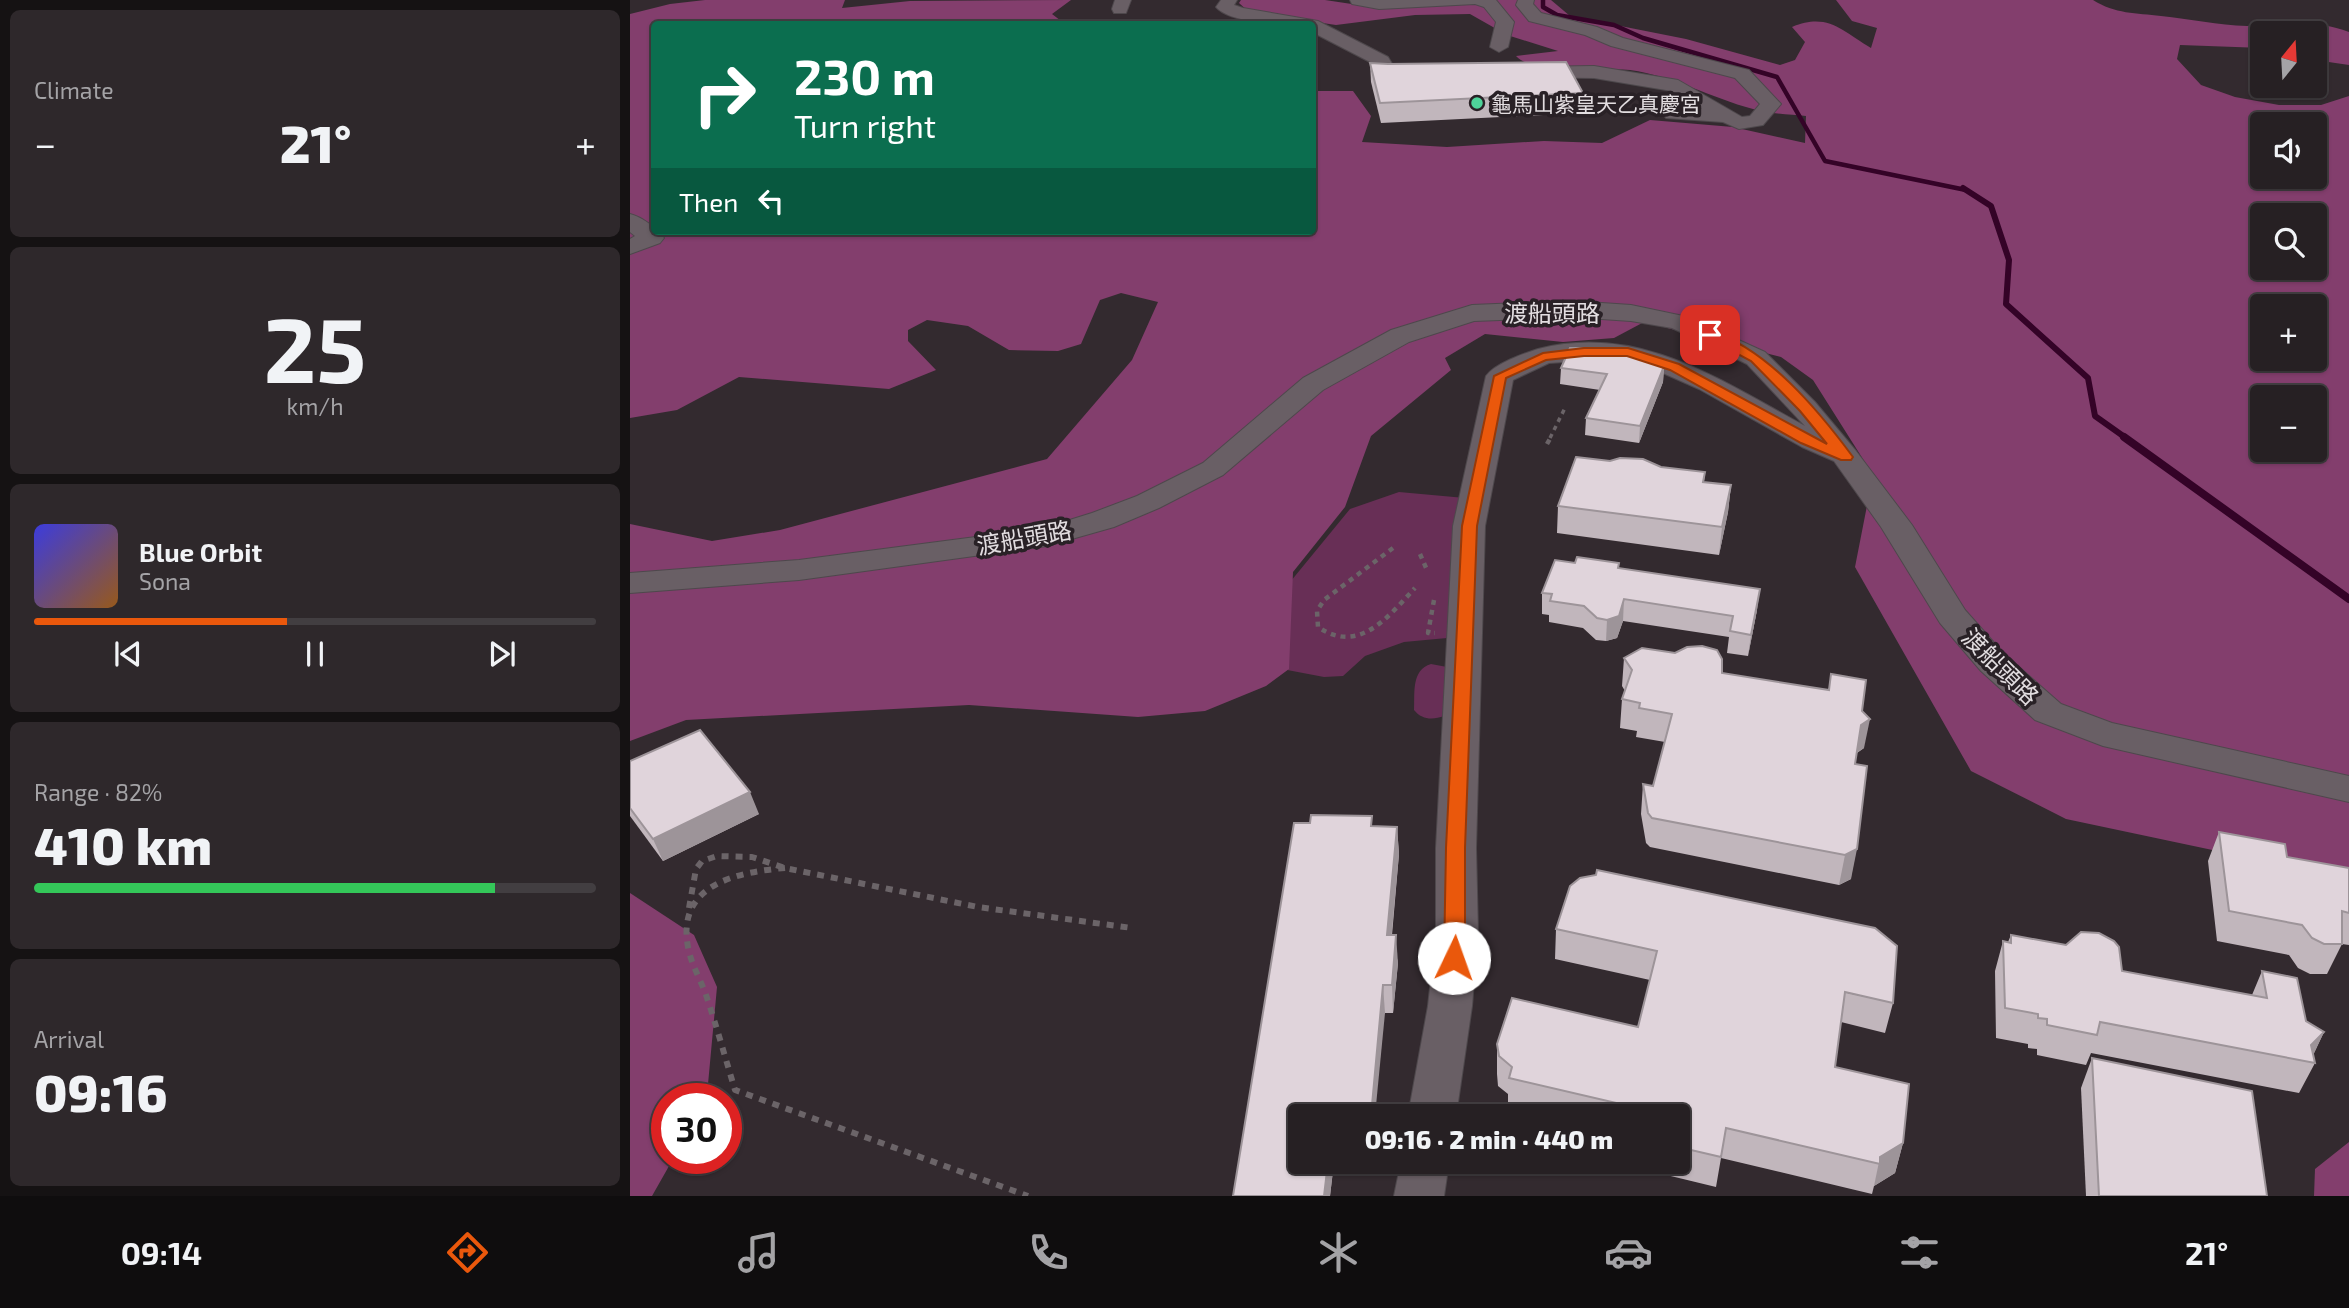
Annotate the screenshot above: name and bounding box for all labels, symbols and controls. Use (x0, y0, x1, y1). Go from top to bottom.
north arrow (2250, 21, 2328, 98)
map controls (2250, 21, 2327, 462)
text: 230 m (794, 46, 935, 105)
icon: right (679, 49, 770, 140)
text: Climate (34, 76, 114, 104)
place label: 龜馬山紫皇天乙真慶宮 (1491, 91, 1701, 116)
marker: 龜馬山紫皇天乙真慶宮 (1469, 95, 1485, 111)
text: Turn right (794, 106, 936, 144)
text: 21° (280, 111, 351, 173)
button: sound (2250, 112, 2327, 189)
text: − (34, 120, 56, 166)
text: + (575, 120, 596, 166)
icon: left (752, 182, 790, 220)
text: Then (679, 186, 738, 217)
button: search (2250, 203, 2327, 280)
text: 25 (263, 292, 367, 401)
button: + (2250, 294, 2327, 371)
street label: 渡船頭路 (1504, 298, 1600, 327)
pin (1680, 305, 1740, 365)
icon: arrive (1691, 316, 1729, 354)
button: − (2250, 385, 2327, 462)
text: km/h (286, 392, 344, 420)
street label: 渡船頭路 (974, 514, 1074, 560)
text: Blue Orbit (139, 536, 262, 567)
text: Sona (139, 567, 191, 595)
street label: 渡船頭路 (1957, 622, 2045, 710)
icon: previous (109, 635, 147, 673)
icon: pause (296, 635, 334, 673)
icon: next (483, 635, 521, 673)
text: Range · 82% (34, 778, 162, 806)
text: 410 km (34, 813, 212, 875)
position arrow (1417, 921, 1491, 995)
text: Arrival (34, 1025, 104, 1053)
text: 09:16 (34, 1060, 167, 1122)
speed limit sign: 30 (651, 1083, 742, 1174)
text: 09:16 · 2 min · 440 m (1365, 1123, 1613, 1154)
icon: directions (443, 1228, 492, 1277)
icon: music (734, 1228, 783, 1277)
icon: phone (1024, 1228, 1073, 1277)
icon: climate (1314, 1228, 1363, 1277)
icon: car (1604, 1228, 1653, 1277)
icon: filters (1895, 1228, 1944, 1277)
text: 09:14 (121, 1233, 202, 1271)
text: 21° (2185, 1233, 2228, 1271)

